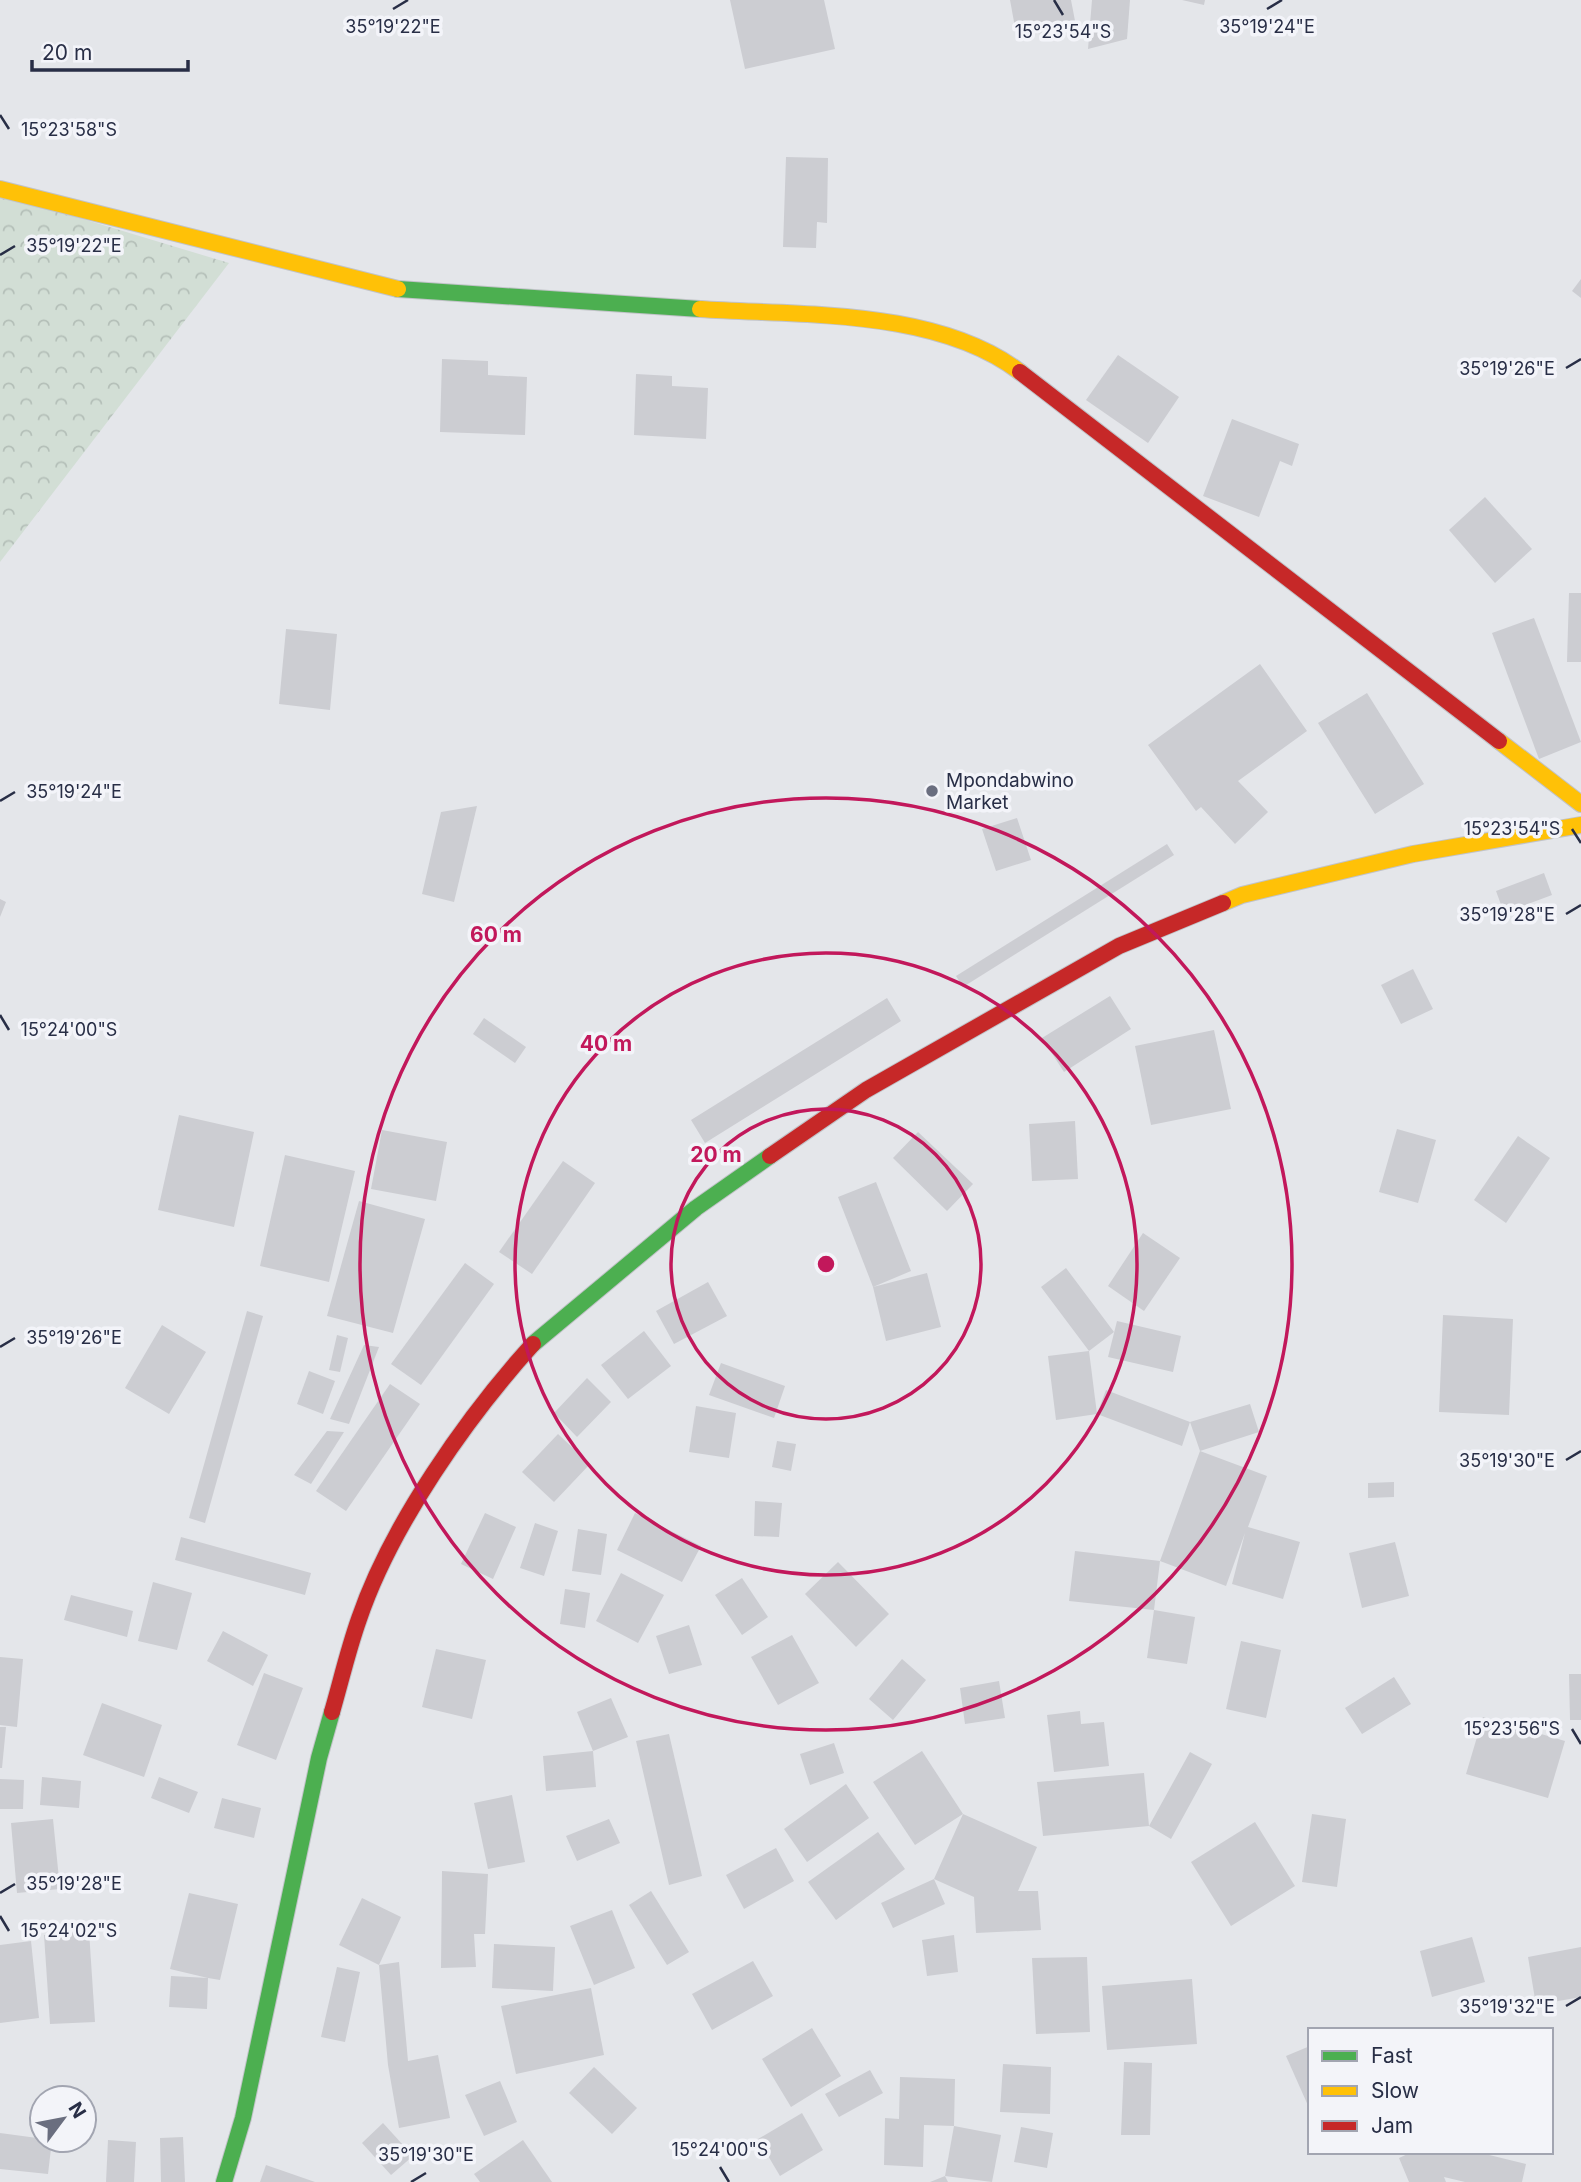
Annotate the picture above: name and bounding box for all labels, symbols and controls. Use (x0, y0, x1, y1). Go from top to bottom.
text: 35°19'22"E (345, 16, 441, 37)
text: 35°19'24"E (1219, 16, 1315, 37)
text: 15°23'54"S (1015, 21, 1111, 42)
scale bar (32, 28, 187, 72)
text: 20 m (42, 40, 92, 65)
text: 15°23'58"S (21, 119, 117, 140)
text: 35°19'22"E (26, 235, 122, 256)
text: 35°19'26"E (1459, 358, 1555, 379)
place label: Mpondabwino Market (946, 769, 1074, 814)
text: 35°19'24"E (26, 781, 122, 802)
marker: Mpondabwino Market (924, 783, 940, 799)
text: 15°23'54"S (1464, 818, 1560, 839)
text: 35°19'28"E (1459, 904, 1555, 925)
text: 60 m (470, 922, 522, 947)
text: 15°24'00"S (21, 1019, 117, 1040)
text: 40 m (580, 1031, 632, 1056)
text: 20 m (690, 1142, 742, 1167)
centre of rings (814, 1252, 838, 1276)
text: 35°19'26"E (26, 1327, 122, 1348)
text: 35°19'30"E (1459, 1450, 1555, 1471)
text: 15°23'56"S (1464, 1718, 1560, 1739)
text: 35°19'28"E (26, 1873, 122, 1894)
text: 15°24'02"S (21, 1920, 117, 1941)
text: 35°19'32"E (1459, 1996, 1555, 2017)
legend (1308, 2028, 1553, 2154)
text: Fast (1371, 2043, 1413, 2068)
text: Slow (1371, 2078, 1419, 2103)
north arrow (28, 2084, 98, 2154)
text: N (63, 2098, 91, 2122)
text: Jam (1371, 2113, 1413, 2138)
text: 15°24'00"S (672, 2139, 768, 2160)
text: 35°19'30"E (378, 2144, 474, 2165)

